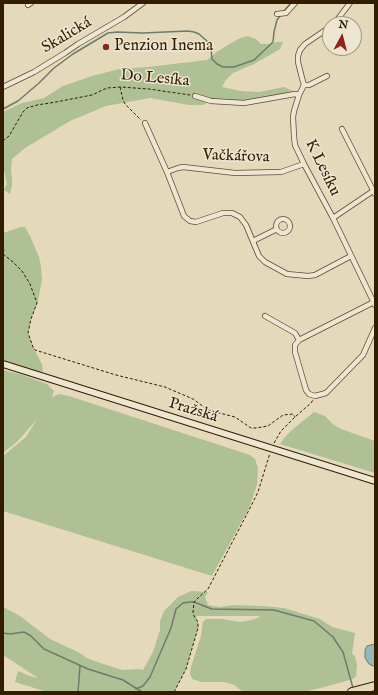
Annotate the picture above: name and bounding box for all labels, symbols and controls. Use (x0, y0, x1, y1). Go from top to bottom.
street label: Skalická (39, 14, 95, 58)
north arrow (322, 16, 362, 56)
text: N (338, 18, 349, 33)
place label: Penzion Inema (114, 37, 213, 57)
marker: Penzion Inema (101, 42, 111, 52)
street label: Do Lesíka (120, 66, 190, 92)
street label: K Lesíku (300, 137, 344, 199)
street label: Vačkářova (202, 146, 270, 168)
street label: Pražská (166, 394, 220, 428)

